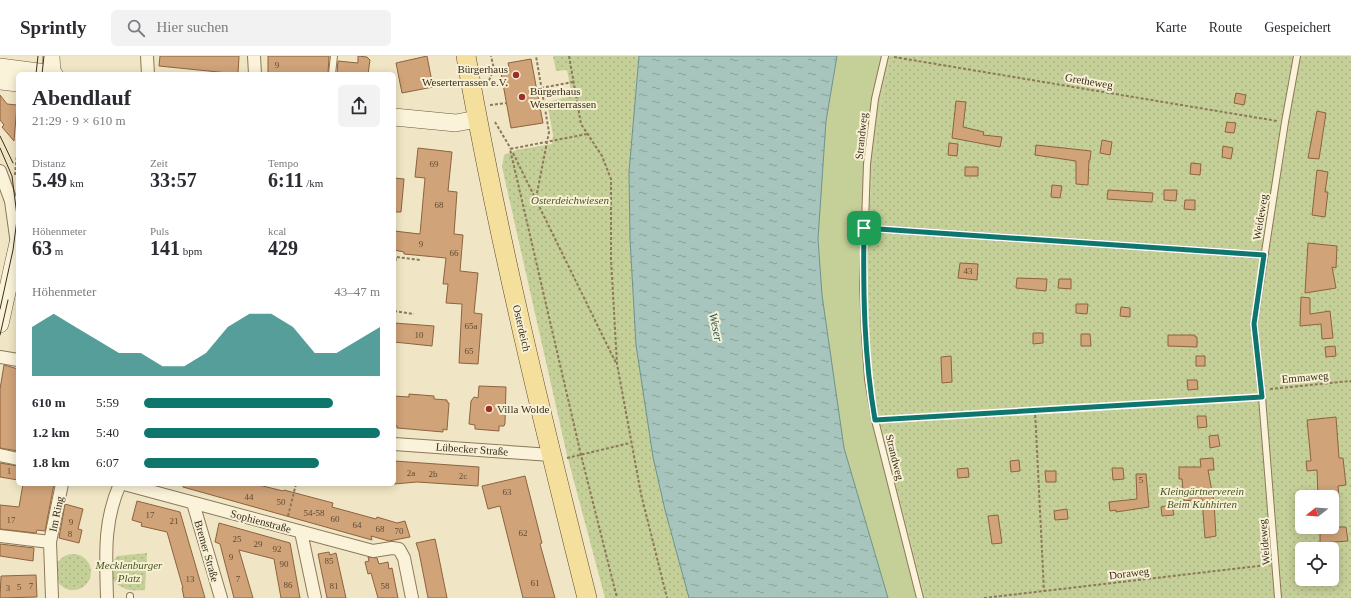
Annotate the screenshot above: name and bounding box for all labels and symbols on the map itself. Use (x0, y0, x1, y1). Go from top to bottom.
house number: 9 (275, 60, 280, 70)
place label: Bürgerhaus Weserterrassen e.V. (422, 63, 508, 88)
marker: Bürgerhaus Weserterrassen e.V. (511, 70, 521, 80)
street label: Gretheweg (1064, 71, 1114, 91)
place label: Bürgerhaus Weserterrassen (530, 85, 597, 110)
marker: Bürgerhaus Weserterrassen (517, 92, 527, 102)
street label: Strandweg (853, 111, 869, 160)
house number: 69 (430, 159, 439, 169)
street label: Weideweg (1250, 193, 1270, 241)
park label: Osterdeichwiesen (531, 194, 609, 206)
house number: 68 (435, 200, 444, 210)
pin (847, 211, 881, 245)
house number: 9 (419, 239, 424, 249)
house number: 66 (450, 248, 459, 258)
house number: 43 (964, 266, 973, 276)
street label: Osterdeich (511, 303, 533, 353)
water label: Weser (706, 311, 726, 343)
house number: 65a (465, 321, 478, 331)
house number: 10 (415, 330, 424, 340)
house number: 65 (465, 346, 474, 356)
street label: Emmaweg (1281, 369, 1329, 385)
place label: Villa Wolde (497, 403, 549, 415)
marker: Villa Wolde (484, 404, 494, 414)
street label: Strandweg (883, 433, 907, 482)
street label: Lübecker Straße (435, 440, 509, 458)
house number: 1 (7, 466, 11, 476)
house number: 2a (407, 468, 415, 478)
house number: 2b (429, 469, 438, 479)
house number: 2c (459, 471, 467, 481)
house number: 5 (1139, 475, 1144, 485)
park label: Kleingärtnerverein Beim Kuhhirten (1159, 485, 1244, 510)
house number: 63 (503, 487, 512, 497)
north arrow (1295, 490, 1339, 534)
house number: 44 (245, 492, 254, 502)
street label: Im Ring (46, 494, 66, 533)
house number: 50 (277, 497, 286, 507)
street label: Sophienstraße (229, 507, 293, 535)
house number: 54-58 (304, 508, 325, 518)
house number: 17 (146, 510, 155, 520)
house number: 60 (331, 514, 340, 524)
house number: 17 (7, 515, 16, 525)
house number: 21 (170, 516, 179, 526)
house number: 9 (69, 517, 74, 527)
street label: Weideweg (1256, 518, 1272, 566)
street label: Bremer Straße (192, 519, 222, 583)
house number: 64 (353, 520, 362, 530)
house number: 68 (376, 524, 385, 534)
house number: 70 (395, 526, 404, 536)
house number: 62 (519, 528, 528, 538)
house number: 8 (68, 529, 73, 539)
house number: 25 (233, 534, 242, 544)
house number: 29 (254, 539, 263, 549)
house number: 92 (273, 544, 282, 554)
house number: 9 (229, 552, 234, 562)
house number: 85 (325, 556, 334, 566)
park label: Mecklenburger Platz (95, 559, 163, 584)
house number: 90 (280, 559, 289, 569)
street label: Doraweg (1108, 565, 1150, 581)
house number: 13 (186, 574, 195, 584)
house number: 7 (236, 574, 241, 584)
house number: 61 (531, 578, 540, 588)
house number: 86 (284, 580, 293, 590)
house number: 7 (29, 581, 34, 591)
house number: 81 (330, 581, 339, 591)
house number: 58 (381, 581, 390, 591)
house number: 5 (17, 582, 22, 592)
house number: 3 (6, 583, 11, 593)

